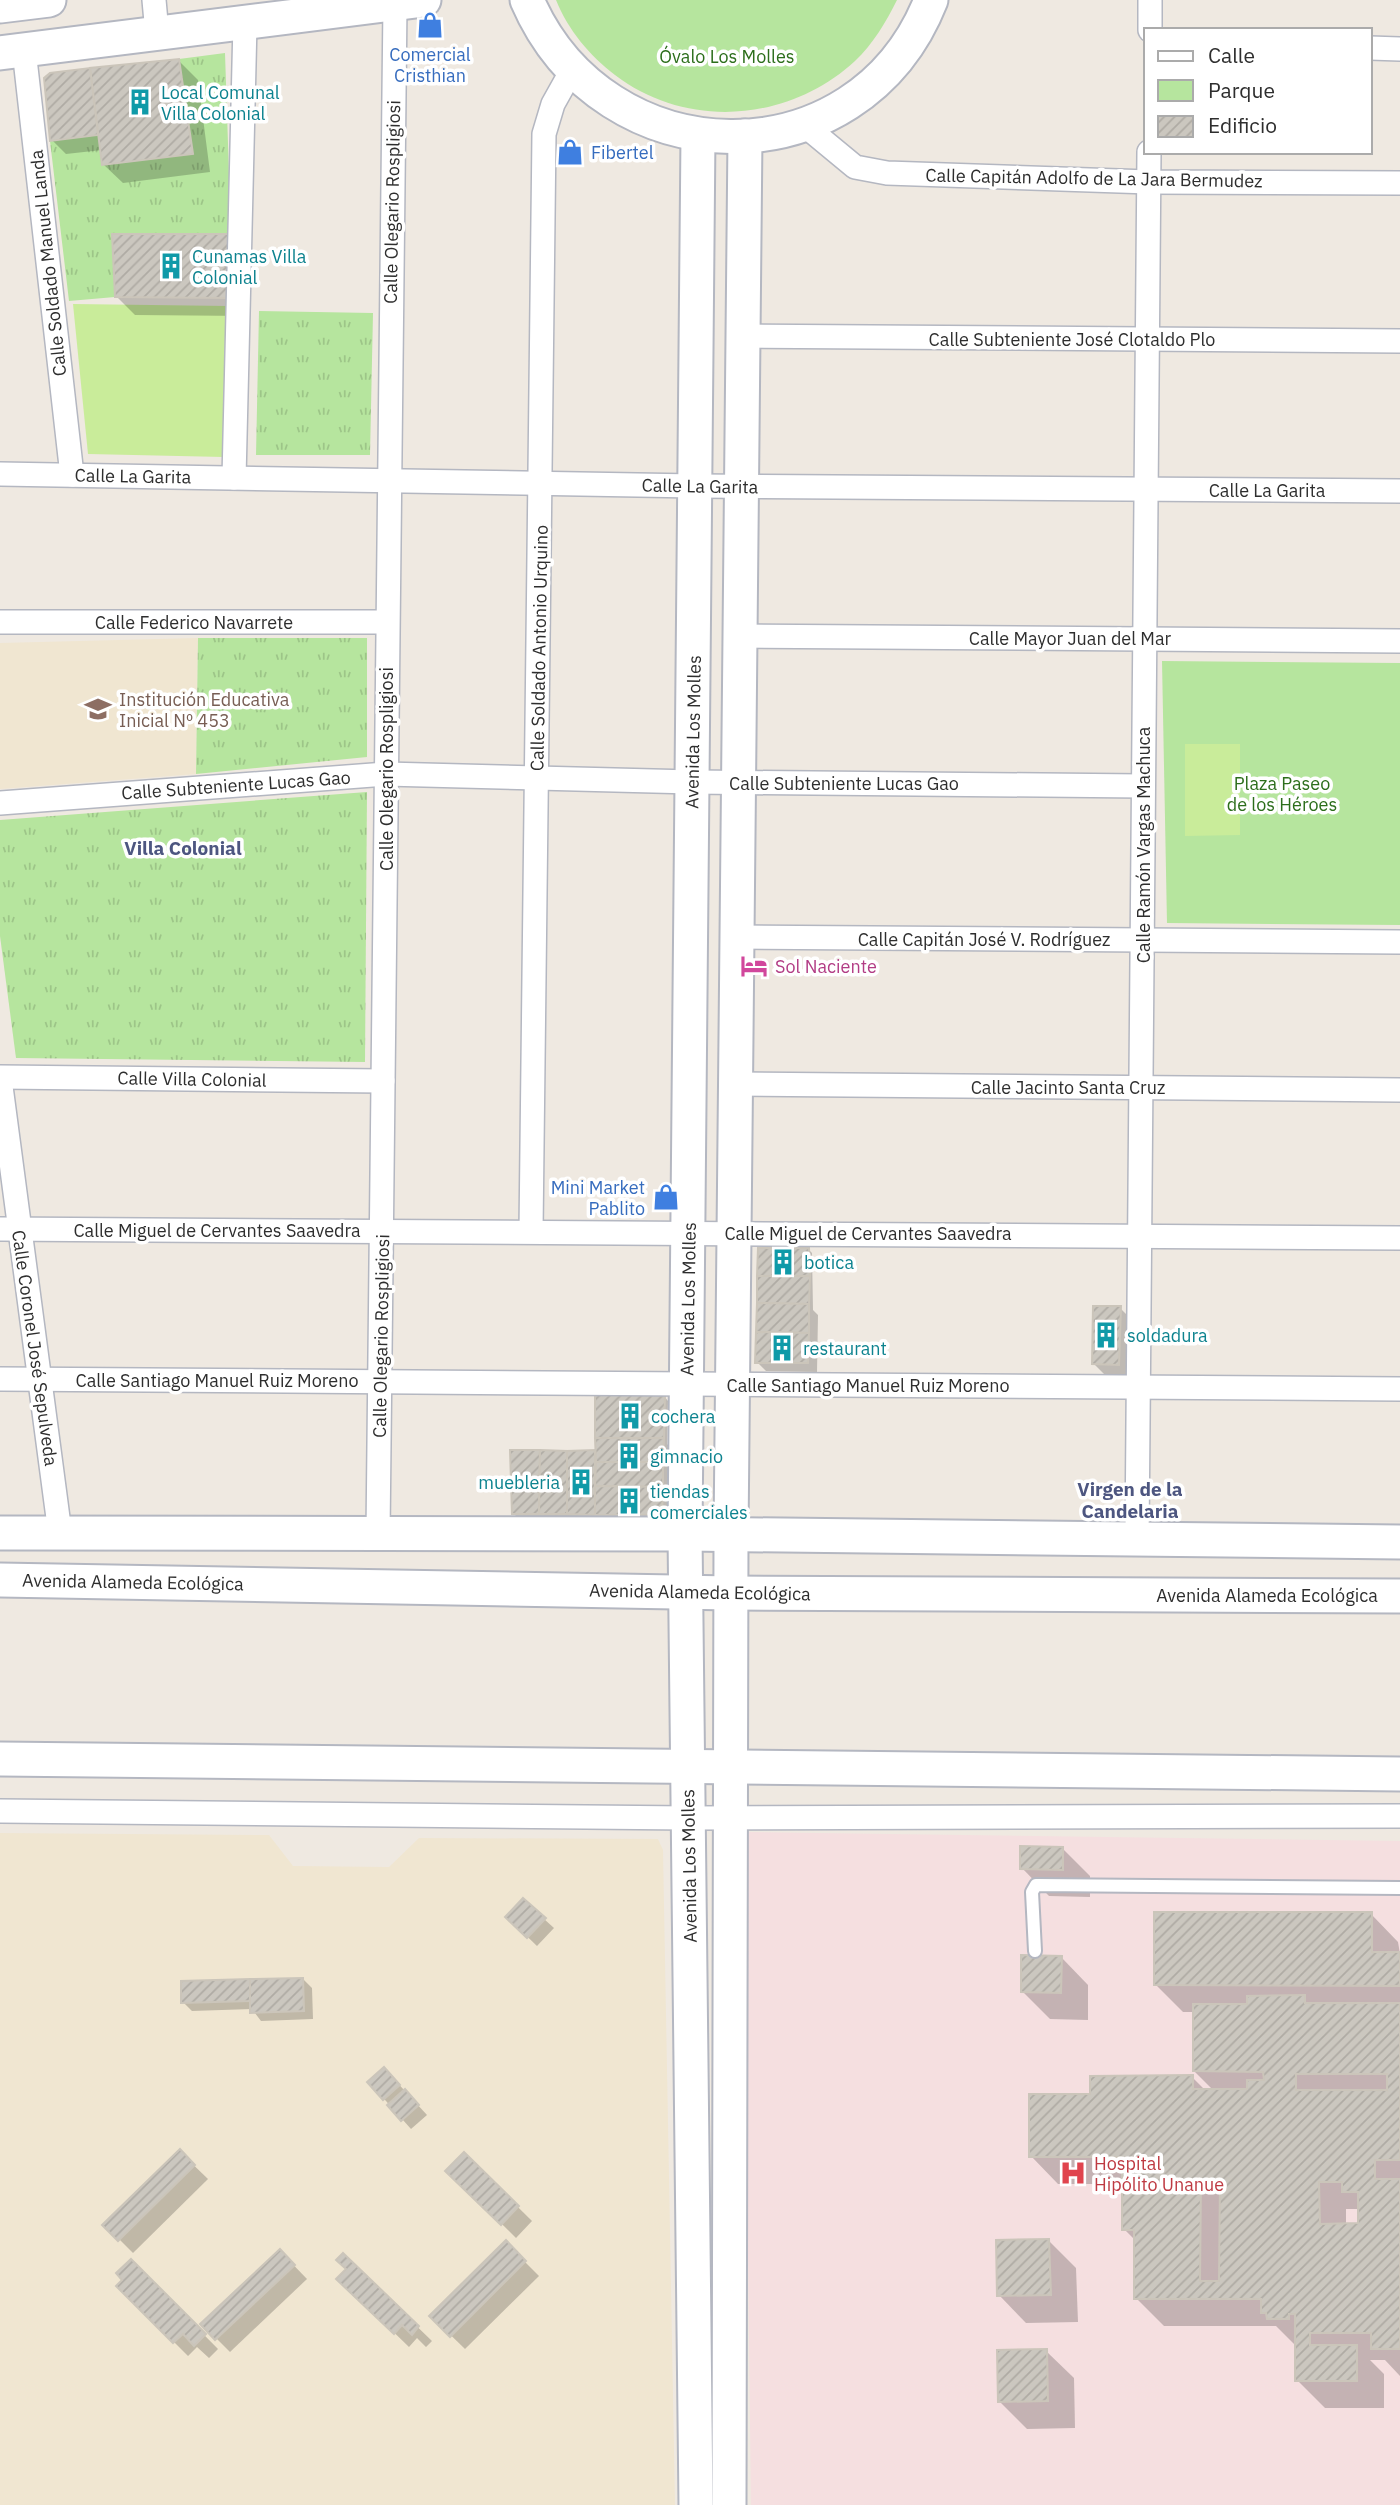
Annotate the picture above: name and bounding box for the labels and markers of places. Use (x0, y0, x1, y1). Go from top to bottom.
shop icon: Comercial Cristhian (415, 10, 445, 40)
place label: Comercial Cristhian (389, 43, 471, 87)
place label: Local Comunal Villa Colonial (161, 81, 280, 125)
building icon: Local Comunal Villa Colonial (125, 87, 155, 117)
shop icon: Fibertel (555, 137, 585, 167)
place label: Fibertel (591, 141, 654, 164)
place label: Cunamas Villa Colonial (192, 245, 307, 289)
building icon: Cunamas Villa Colonial (156, 251, 186, 281)
place label: Institución Educativa Inicial Nº 453 (119, 688, 290, 732)
school or university icon: Institución Educativa Inicial Nº 453 (83, 694, 113, 724)
hotel icon: Sol Naciente (739, 951, 769, 981)
place label: Sol Naciente (775, 955, 877, 978)
place label: Mini Market Pablito (551, 1176, 645, 1220)
shop icon: Mini Market Pablito (651, 1182, 681, 1212)
building icon: botica (768, 1247, 798, 1277)
place label: botica (804, 1251, 854, 1274)
building icon: soldadura (1091, 1320, 1121, 1350)
place label: soldadura (1127, 1324, 1208, 1347)
building icon: restaurant (767, 1333, 797, 1363)
place label: restaurant (803, 1337, 887, 1360)
building icon: cochera (615, 1401, 645, 1431)
place label: cochera (651, 1405, 716, 1428)
building icon: gimnacio (614, 1441, 644, 1471)
place label: gimnacio (650, 1445, 723, 1468)
building icon: muebleria (566, 1467, 596, 1497)
place label: muebleria (478, 1471, 560, 1494)
place label: tiendas comerciales (650, 1480, 748, 1524)
building icon: tiendas comerciales (614, 1486, 644, 1516)
place label: Hospital Hipólito Unanue (1094, 2152, 1224, 2196)
hospital icon: Hospital Hipólito Unanue (1058, 2158, 1088, 2188)

